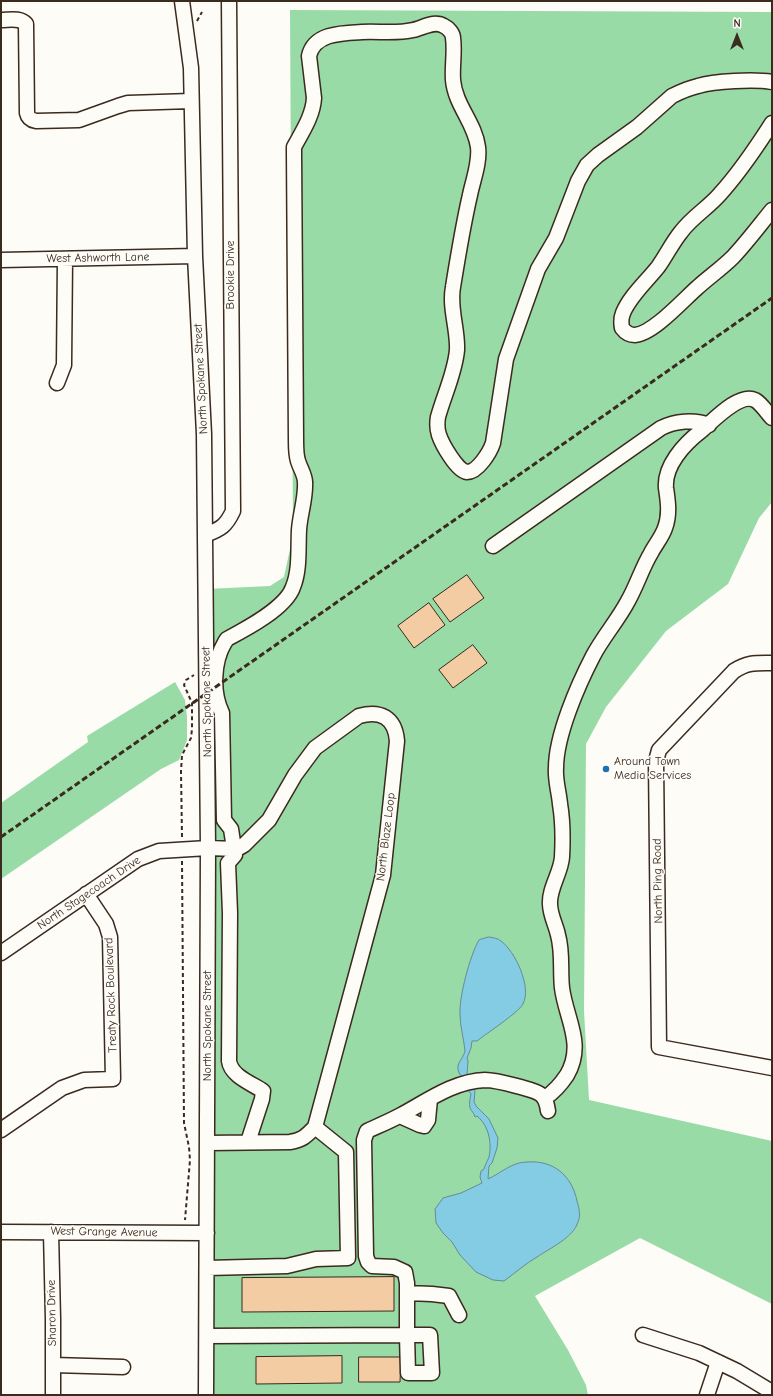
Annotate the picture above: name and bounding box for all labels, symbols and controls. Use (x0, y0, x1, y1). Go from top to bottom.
north arrow (717, 16, 757, 56)
text: N (733, 17, 741, 30)
street label: Brookie Drive (224, 240, 238, 310)
street label: West Ashworth Lane (46, 250, 150, 266)
street label: North Spokane Street (191, 323, 211, 435)
street label: North Spokane Street (199, 647, 215, 757)
place label: Around Town Media Services (614, 755, 691, 783)
marker: Around Town Media Services (601, 764, 611, 774)
street label: North Blaze Loop (373, 792, 399, 882)
street label: North Ping Road (650, 838, 666, 924)
street label: North Stagecoach Drive (35, 853, 143, 933)
street label: Treaty Rock Boulevard (102, 937, 120, 1053)
street label: North Spokane Street (201, 971, 215, 1081)
street label: West Grange Avenue (50, 1224, 158, 1240)
street label: Sharon Drive (44, 1280, 60, 1346)

